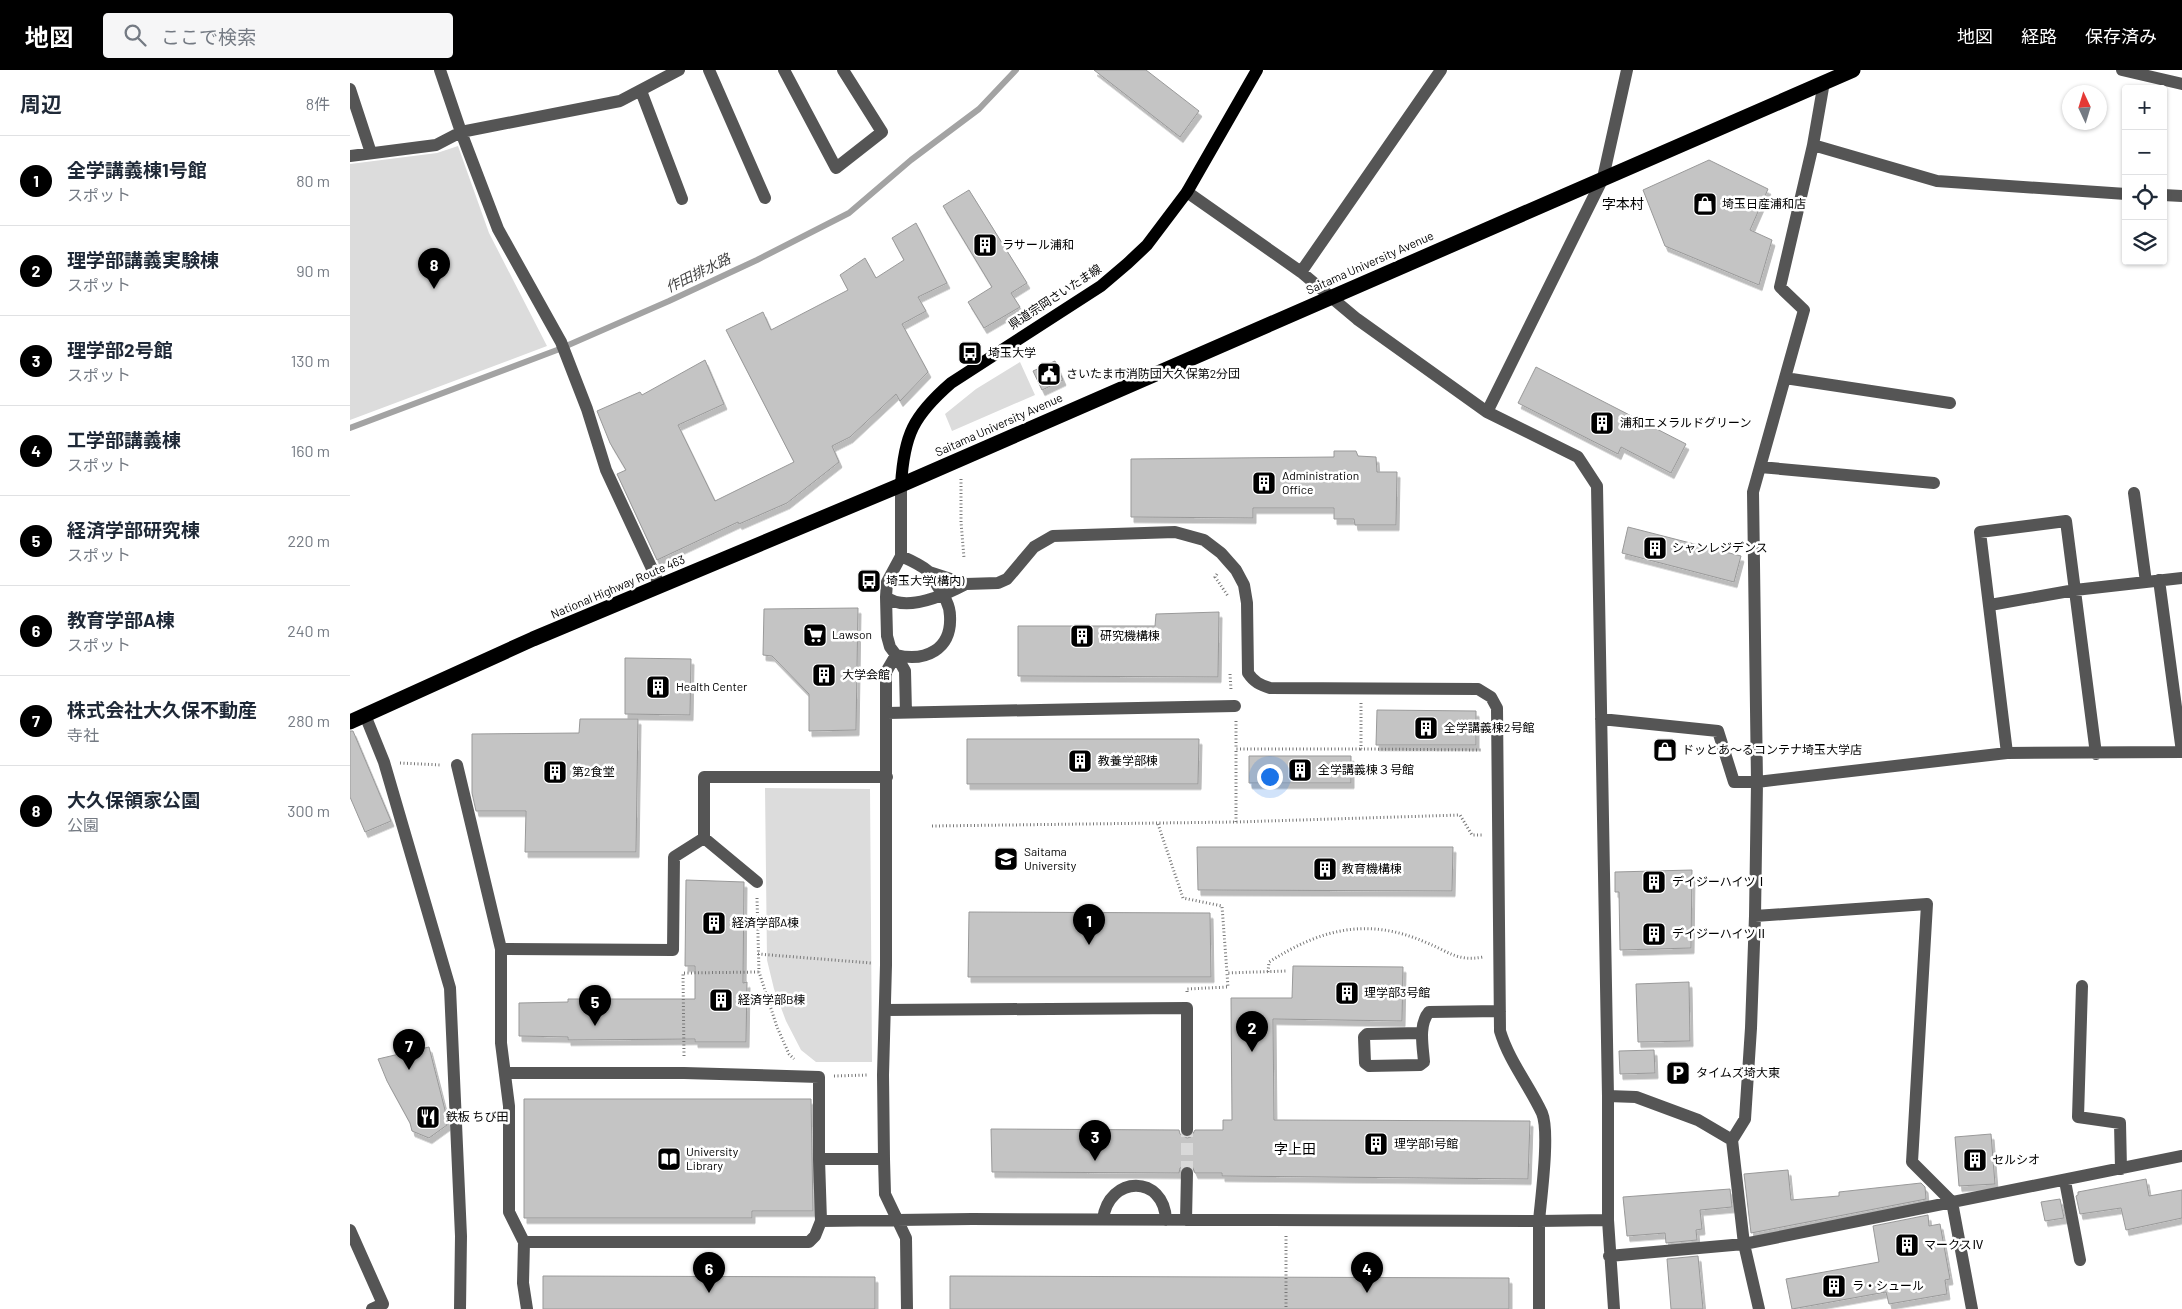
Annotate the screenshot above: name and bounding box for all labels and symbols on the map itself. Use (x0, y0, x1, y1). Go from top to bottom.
north arrow (2062, 85, 2107, 130)
shop icon: 埼玉日産浦和店 (1692, 191, 1718, 217)
district label: 字本村 (1602, 195, 1644, 212)
place label: 埼玉日産浦和店 (1722, 196, 1806, 210)
street label: Saitama University Avenue (1304, 228, 1435, 297)
building icon: ラサール浦和 (972, 232, 998, 258)
place label: ラサール浦和 (1002, 237, 1074, 251)
pin: 8 (418, 248, 450, 289)
water label: 作田排水路 (663, 249, 734, 296)
street label: 県道宗岡さいたま線 (1005, 261, 1103, 331)
bus stop icon: 埼玉大学 (957, 340, 983, 366)
place label: 埼玉大学 (988, 345, 1036, 359)
public building icon: さいたま市消防団大久保第2分団 (1036, 361, 1062, 387)
place label: さいたま市消防団大久保第2分団 (1066, 366, 1240, 380)
street label: Saitama University Avenue (933, 390, 1064, 459)
building icon: 浦和エメラルドグリーン (1589, 410, 1615, 436)
place label: 浦和エメラルドグリーン (1620, 415, 1751, 429)
place label: Administration Office (1282, 468, 1359, 496)
building icon: Administration Office (1251, 470, 1277, 496)
building icon: シャンレジデンス (1642, 535, 1668, 561)
place label: シャンレジデンス (1672, 540, 1768, 554)
street label: National Highway Route 463 (548, 551, 687, 621)
bus stop icon: 埼玉大学(構内) (856, 568, 882, 594)
place label: 埼玉大学(構内) (886, 573, 965, 587)
supermarket icon: Lawson (802, 622, 828, 648)
building icon: 研究機構棟 (1069, 623, 1095, 649)
place label: Lawson (832, 627, 872, 641)
place label: 研究機構棟 (1100, 628, 1160, 642)
building icon: 大学会館 (811, 662, 837, 688)
place label: 大学会館 (842, 667, 890, 681)
building icon: Health Center (645, 674, 671, 700)
place label: Health Center (676, 679, 748, 693)
building icon: 全学講義棟2号館 (1413, 715, 1439, 741)
place label: 全学講義棟2号館 (1444, 720, 1534, 734)
shop icon: ドッとあ～るコンテナ埼玉大学店 (1652, 737, 1678, 763)
place label: ドッとあ～るコンテナ埼玉大学店 (1682, 742, 1862, 756)
building icon: 教養学部棟 (1067, 748, 1093, 774)
place label: 教養学部棟 (1098, 753, 1158, 767)
building icon: 全学講義棟３号館 (1287, 757, 1313, 783)
building icon: 第2食堂 (542, 759, 568, 785)
place label: 全学講義棟３号館 (1318, 762, 1414, 776)
place label: 第2食堂 (572, 764, 614, 778)
your location (1257, 764, 1283, 790)
place label: Saitama University (1024, 844, 1077, 872)
school or university icon: Saitama University (993, 846, 1019, 872)
building icon: 教育機構棟 (1312, 856, 1338, 882)
place label: 教育機構棟 (1342, 861, 1402, 875)
building icon: デイジーハイツⅠ (1641, 869, 1667, 895)
place label: デイジーハイツⅠ (1672, 874, 1768, 888)
pin: 1 (1073, 904, 1105, 945)
building icon: 経済学部A棟 (701, 910, 727, 936)
place label: 経済学部A棟 (732, 915, 799, 929)
building icon: デイジーハイツⅡ (1641, 921, 1667, 947)
place label: デイジーハイツⅡ (1672, 926, 1768, 940)
building icon: 理学部3号館 (1334, 980, 1360, 1006)
pin: 5 (579, 985, 611, 1026)
place label: 理学部3号館 (1364, 985, 1430, 999)
building icon: 経済学部B棟 (708, 987, 734, 1013)
place label: 経済学部B棟 (738, 992, 806, 1006)
pin: 2 (1236, 1011, 1268, 1052)
pin: 7 (393, 1029, 425, 1070)
parking icon: タイムズ埼大東 (1665, 1060, 1691, 1086)
place label: タイムズ埼大東 (1696, 1065, 1780, 1079)
restaurant icon: 鉄板 ちび田 (415, 1104, 441, 1130)
place label: 鉄板 ちび田 (446, 1109, 508, 1123)
pin: 3 (1079, 1120, 1111, 1161)
building icon: 理学部1号館 (1363, 1131, 1389, 1157)
place label: 理学部1号館 (1394, 1136, 1458, 1150)
district label: 字上田 (1274, 1140, 1316, 1157)
place label: University Library (686, 1144, 739, 1172)
library icon: University Library (656, 1146, 682, 1172)
building icon: セルシオ (1962, 1147, 1988, 1173)
place label: セルシオ (1992, 1152, 2040, 1166)
building icon: マークスⅣ (1894, 1232, 1920, 1258)
place label: マークスⅣ (1924, 1237, 1984, 1251)
pin: 6 (693, 1252, 725, 1293)
pin: 4 (1351, 1252, 1383, 1293)
building icon: ラ・シュール (1821, 1273, 1847, 1299)
place label: ラ・シュール (1852, 1278, 1924, 1292)

